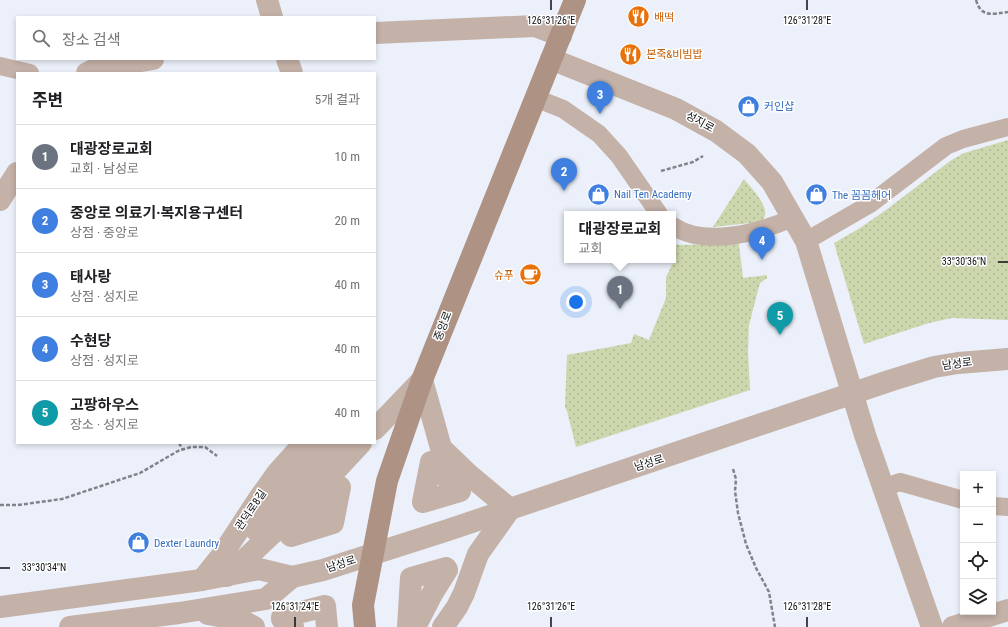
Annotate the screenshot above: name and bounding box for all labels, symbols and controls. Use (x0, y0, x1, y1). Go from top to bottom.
restaurant icon: 배떡 (625, 4, 651, 30)
place label: 배떡 (654, 11, 674, 24)
text: 126°31'26"E (527, 15, 575, 26)
text: 126°31'28"E (783, 15, 831, 26)
search box (16, 16, 376, 60)
icon: search (30, 27, 52, 49)
text: 장소 검색 (62, 31, 121, 49)
restaurant icon: 본죽&비빔밥 (617, 41, 643, 67)
place label: 본죽&비빔밥 (646, 48, 703, 61)
pin: 3 (587, 81, 613, 114)
text: 주변 (32, 90, 63, 110)
text: 5개 결과 (315, 92, 360, 107)
shop icon: 커인샵 (736, 93, 762, 119)
place label: 커인샵 (764, 100, 794, 113)
street label: 성지로 (684, 109, 716, 135)
text: 대광장로교회 (70, 140, 153, 158)
text: 1 (42, 149, 48, 164)
text: 10 m (334, 149, 360, 164)
pin: 2 (551, 158, 577, 191)
text: 교회 · 남성로 (70, 161, 139, 176)
shop icon: Nail Ten Academy (586, 181, 612, 207)
shop icon: The 꼼꼼헤어 (804, 182, 830, 208)
place label: Nail Ten Academy (614, 188, 692, 201)
place label: The 꼼꼼헤어 (832, 189, 891, 202)
text: 중앙로 의료기·복지용구센터 (70, 204, 243, 222)
popup (564, 211, 676, 263)
text: 2 (42, 213, 48, 228)
text: 20 m (334, 213, 360, 228)
text: 대광장로교회 (579, 220, 661, 238)
text: 상점 · 중앙로 (70, 225, 139, 240)
pin: 4 (749, 227, 775, 260)
text: 교회 (579, 241, 603, 256)
text: 33°30'36"N (942, 256, 986, 267)
cafe icon: 슈푸 (517, 262, 543, 288)
text: 태사랑 (70, 268, 111, 286)
place label: 슈푸 (494, 269, 514, 282)
pin: 1 (607, 276, 633, 309)
text: 3 (42, 277, 48, 292)
text: 40 m (334, 277, 360, 292)
text: 상점 · 성지로 (70, 289, 139, 304)
your location (566, 292, 586, 312)
pin: 5 (767, 302, 793, 335)
street label: 중앙로 (431, 309, 455, 343)
text: 수현당 (70, 332, 111, 350)
text: 4 (42, 341, 48, 356)
text: 40 m (334, 341, 360, 356)
text: 상점 · 성지로 (70, 353, 139, 368)
street label: 남성로 (941, 355, 973, 373)
text: 고팡하우스 (70, 396, 139, 414)
text: 5 (42, 405, 48, 420)
text: 40 m (334, 405, 360, 420)
text: 장소 · 성지로 (70, 417, 139, 432)
street label: 남성로 (633, 452, 665, 474)
map controls (960, 471, 996, 615)
button: + (960, 471, 996, 507)
street label: 관덕로8길 (233, 487, 269, 533)
button: − (960, 507, 996, 543)
shop icon: Dexter Laundry (126, 530, 152, 556)
place label: Dexter Laundry (154, 537, 220, 550)
button: locate (960, 543, 996, 579)
street label: 남성로 (325, 553, 357, 575)
text: 33°30'34"N (22, 562, 66, 573)
button: layers (960, 579, 996, 615)
text: 126°31'24"E (271, 601, 319, 612)
text: 126°31'26"E (527, 601, 575, 612)
text: 126°31'28"E (783, 601, 831, 612)

